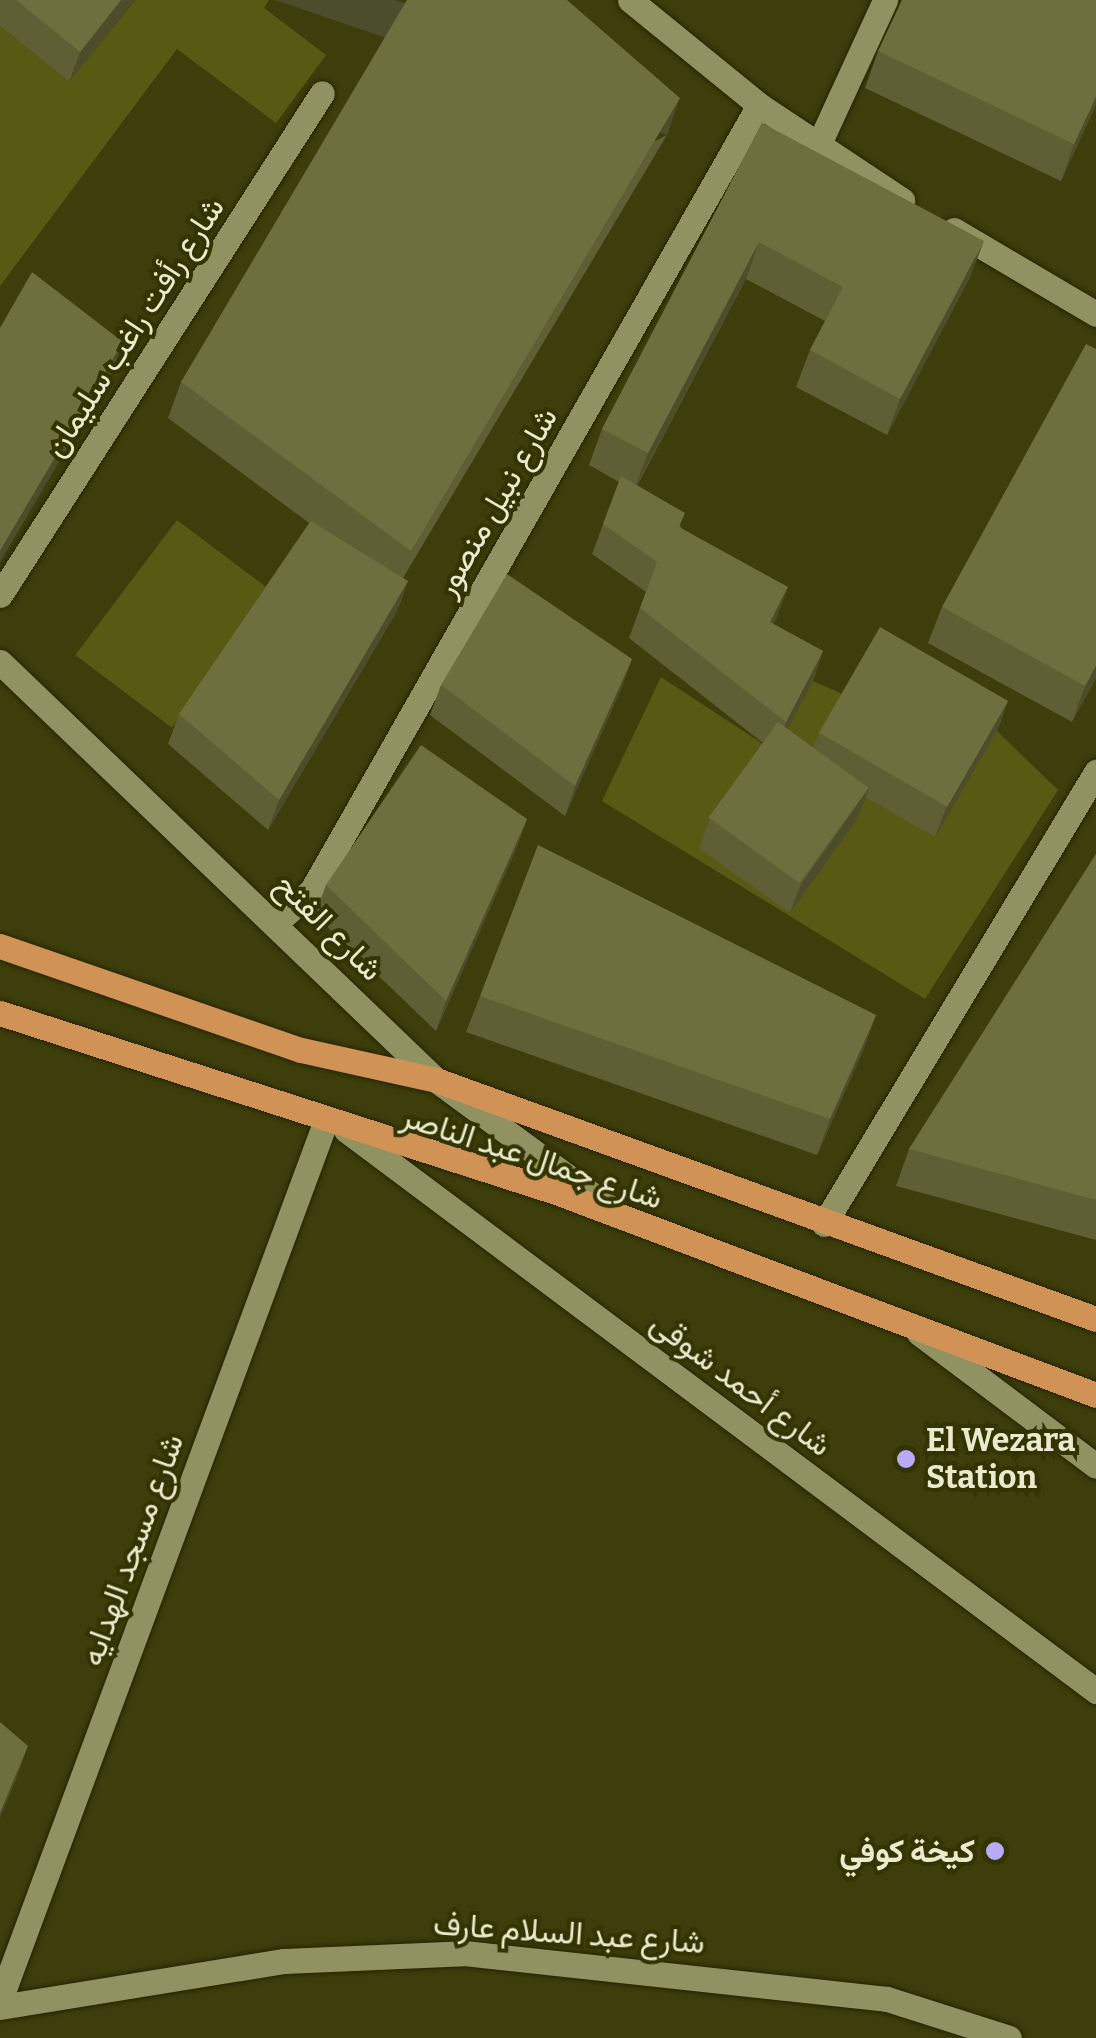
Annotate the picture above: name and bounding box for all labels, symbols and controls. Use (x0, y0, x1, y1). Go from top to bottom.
street label: شارع رأفت راغب سليمان (36, 190, 232, 464)
street label: شارع نبيل منصور (426, 401, 566, 603)
street label: شارع الفتح (267, 865, 391, 989)
street label: شارع جمال عبد الناصر (397, 1097, 667, 1217)
street label: شارع أحمد شوقى (643, 1304, 839, 1464)
place label: El Wezara Station (926, 1422, 1075, 1497)
street label: شارع مسجد الهدايه (72, 1429, 192, 1671)
marker: El Wezara Station (895, 1448, 917, 1470)
place label: كيخة كوفي (839, 1832, 975, 1870)
marker: كيخة كوفي (984, 1840, 1006, 1862)
street label: شارع عبد السلام عارف (432, 1904, 706, 1962)

